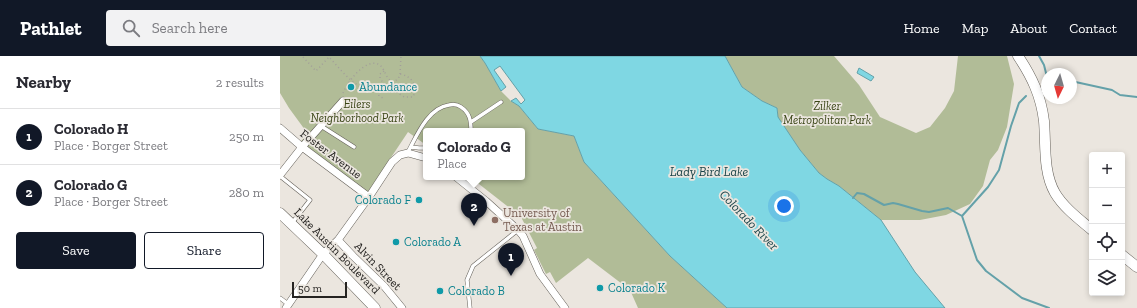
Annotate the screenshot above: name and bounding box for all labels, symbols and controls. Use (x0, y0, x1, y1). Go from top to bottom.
search box (106, 10, 386, 46)
text: Pathlet (20, 17, 82, 40)
icon: search (120, 17, 142, 39)
text: Search here (152, 19, 228, 37)
text: Home (904, 20, 940, 37)
text: Map (962, 20, 988, 37)
text: About (1010, 20, 1047, 37)
text: Contact (1069, 20, 1117, 37)
north arrow (1041, 68, 1077, 104)
text: Nearby (16, 72, 71, 92)
text: 2 results (216, 75, 264, 90)
place label: Abundance (359, 80, 418, 94)
marker: Abundance (346, 82, 356, 92)
park label: Eilers Neighborhood Park (310, 97, 404, 125)
park label: Zilker Metropolitan Park (783, 99, 872, 127)
text: Colorado H (54, 120, 128, 138)
street label: Foster Avenue (298, 126, 365, 182)
popup (423, 128, 525, 180)
text: 1 (26, 129, 32, 144)
text: 250 m (229, 129, 264, 144)
text: Place · Borger Street (54, 138, 168, 153)
text: Colorado G (437, 138, 511, 156)
map controls (1089, 152, 1125, 296)
button: + (1089, 152, 1125, 188)
text: Place (437, 156, 467, 171)
water label: Lady Bird Lake (670, 164, 749, 179)
text: Colorado G (54, 176, 127, 194)
text: 2 (26, 185, 32, 200)
text: 280 m (229, 185, 264, 200)
water label: Colorado River (717, 187, 782, 254)
button: − (1089, 188, 1125, 224)
place label: Colorado F (355, 193, 411, 207)
pin: 2 (461, 193, 487, 226)
text: Place · Borger Street (54, 194, 168, 209)
marker: Colorado F (414, 195, 424, 205)
your location (774, 196, 794, 216)
street label: Lake Austin Boulevard (291, 205, 383, 297)
place label: University of Texas at Austin (503, 206, 582, 234)
marker: University of Texas at Austin (490, 215, 500, 225)
button: locate (1089, 224, 1125, 260)
button: Save (16, 232, 136, 269)
button: Share (144, 232, 264, 269)
place label: Colorado A (404, 235, 461, 249)
marker: Colorado A (391, 237, 401, 247)
street label: Alvin Street (352, 239, 405, 293)
pin: 1 (498, 243, 524, 276)
button: layers (1089, 260, 1125, 296)
scale bar (292, 280, 347, 299)
place label: Colorado K (608, 281, 666, 295)
text: 50 m (298, 282, 322, 295)
marker: Colorado K (595, 283, 605, 293)
place label: Colorado B (448, 284, 505, 298)
marker: Colorado B (435, 286, 445, 296)

